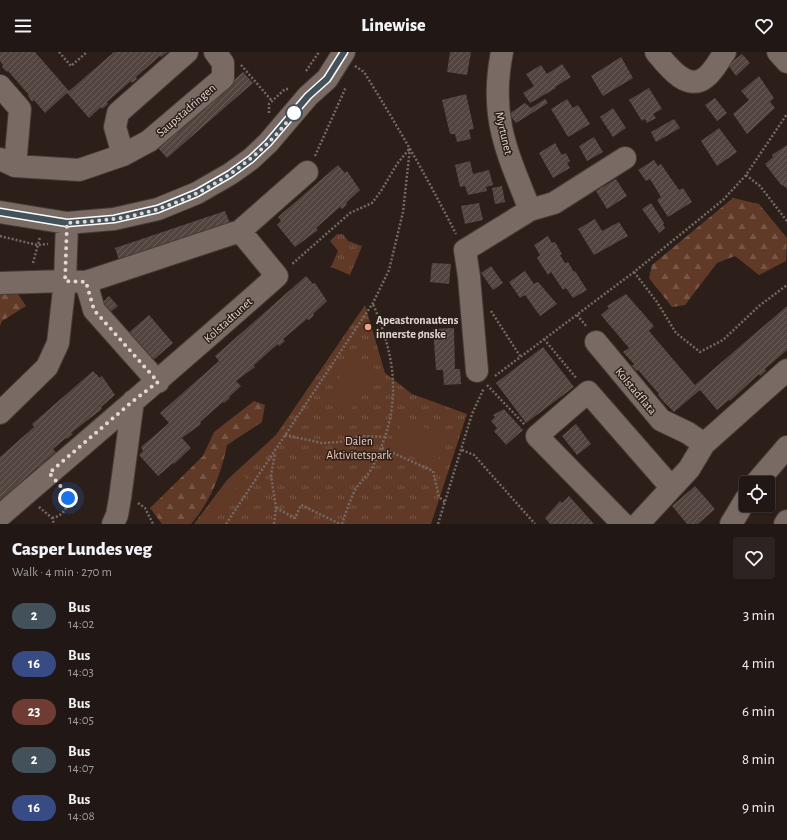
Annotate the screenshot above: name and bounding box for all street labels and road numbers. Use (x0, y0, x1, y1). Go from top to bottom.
street label: Saupstadringen (154, 81, 218, 139)
street label: Myrtunet (492, 110, 515, 156)
street label: Kolstadtunet (201, 295, 255, 345)
street label: Kolstadflata (613, 365, 659, 417)

